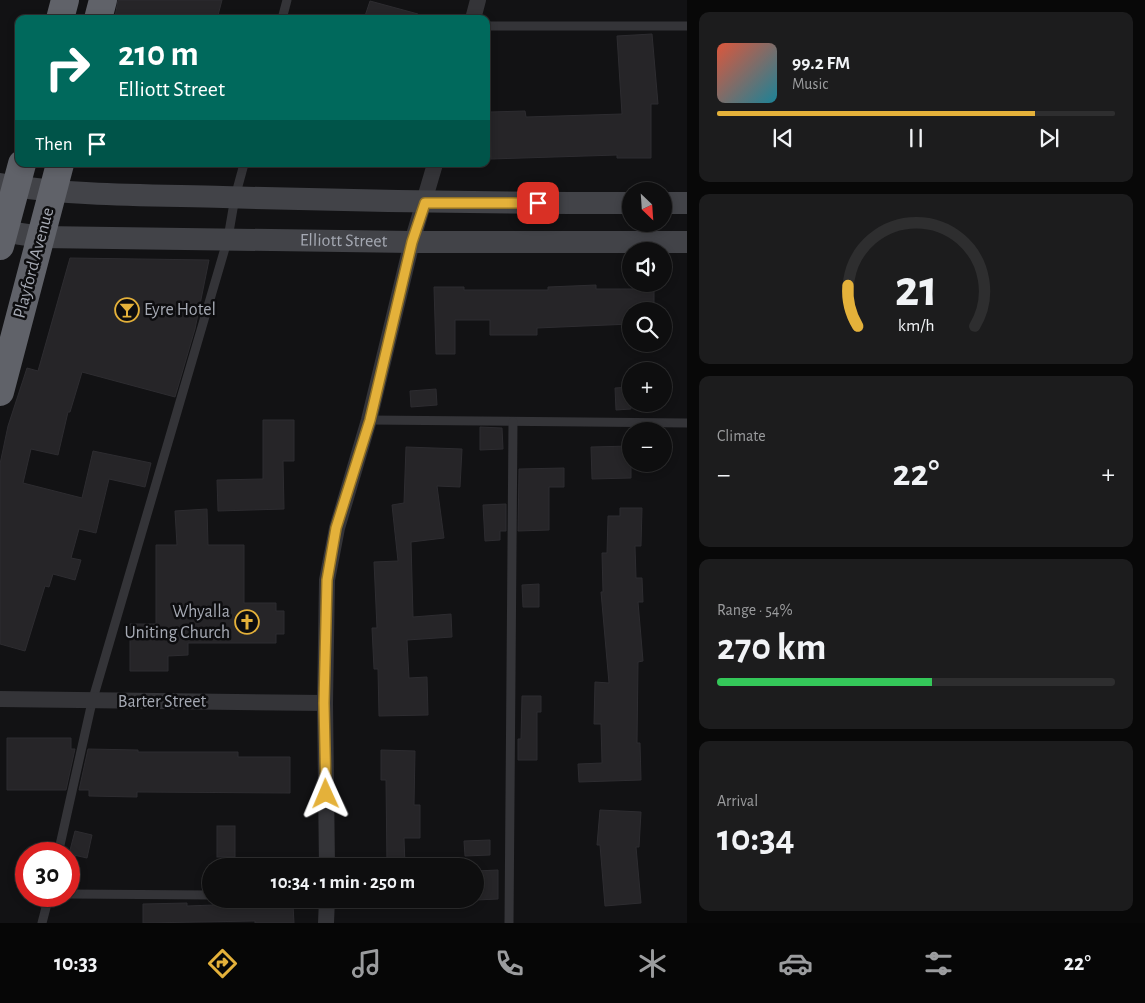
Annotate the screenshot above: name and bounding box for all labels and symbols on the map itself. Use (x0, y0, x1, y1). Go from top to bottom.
pin (517, 182, 559, 224)
north arrow (622, 182, 672, 232)
street label: Playford Avenue (11, 206, 57, 320)
street label: Elliott Street (300, 231, 388, 251)
bar icon: Eyre Hotel (114, 297, 140, 323)
place label: Eyre Hotel (144, 301, 216, 319)
place label: Whyalla Uniting Church (125, 603, 230, 642)
church icon: Whyalla Uniting Church (234, 609, 260, 635)
street label: Barter Street (118, 693, 207, 711)
position arrow (299, 767, 351, 819)
speed limit sign: 30 (15, 842, 80, 907)

